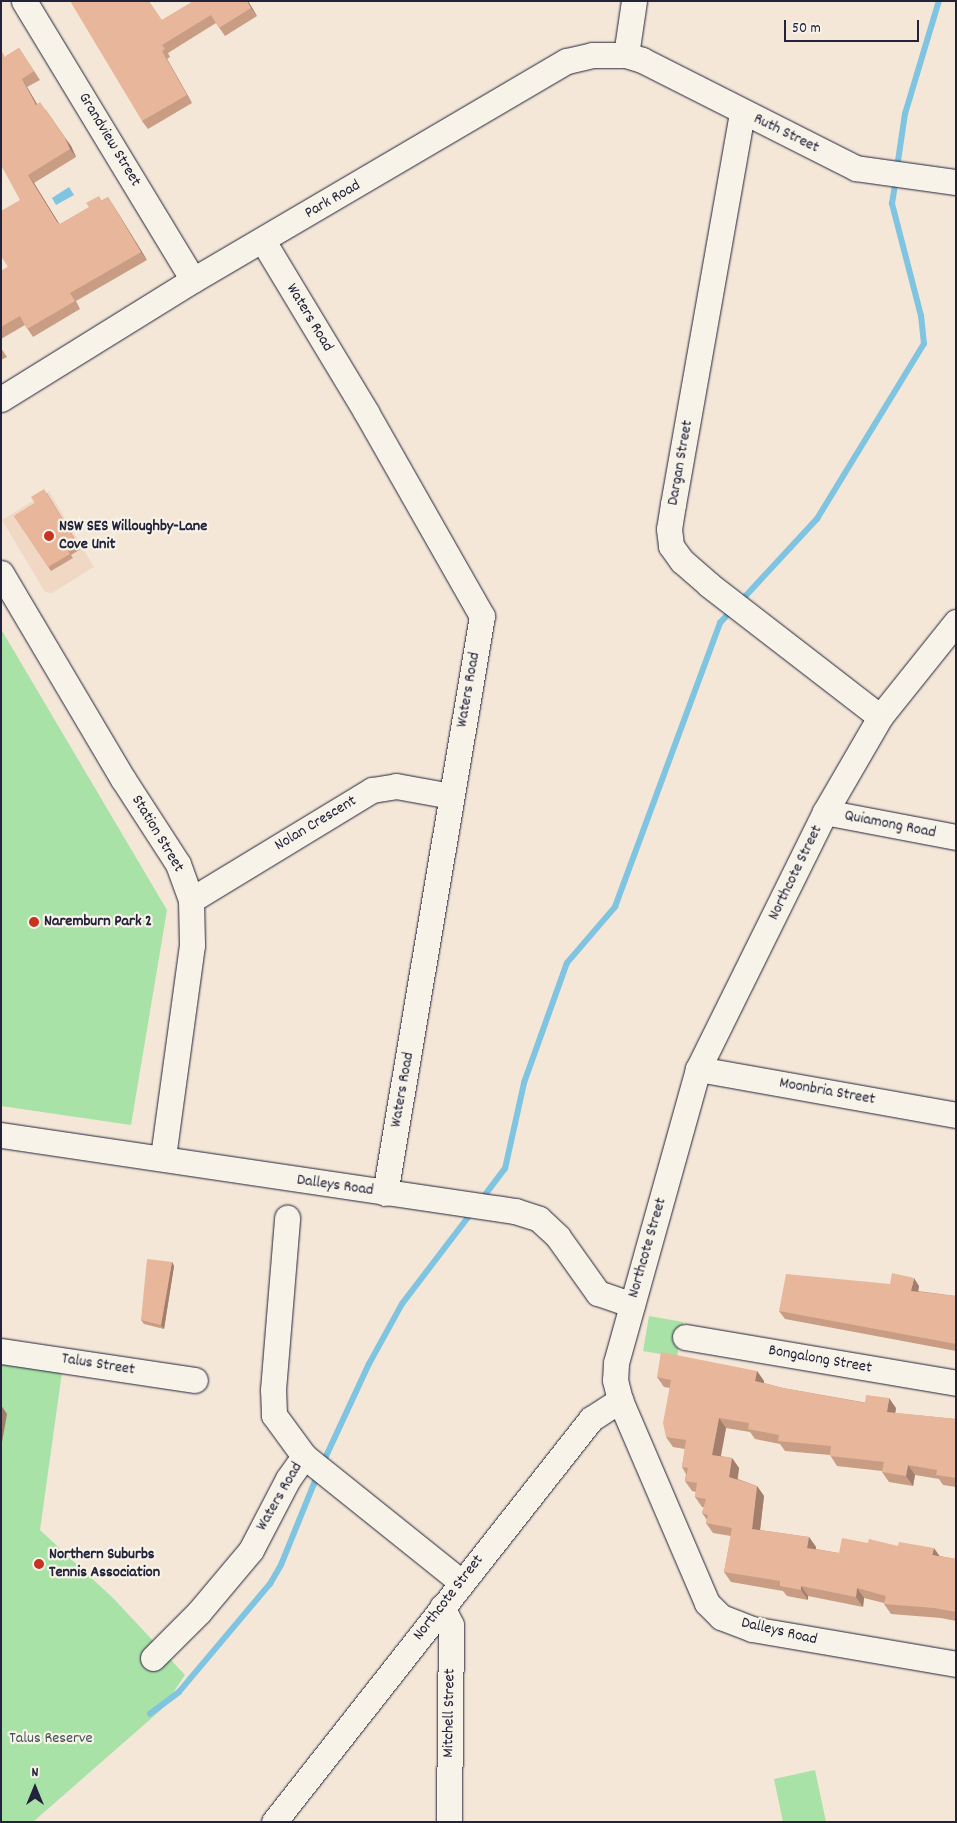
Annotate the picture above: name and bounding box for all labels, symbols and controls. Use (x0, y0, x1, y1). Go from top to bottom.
scale bar (787, 10, 922, 42)
text: 50 m (792, 18, 821, 40)
street label: Grandview Street (73, 90, 145, 190)
street label: Ruth Street (750, 110, 822, 158)
street label: Park Road (302, 176, 364, 224)
street label: Waters Road (281, 281, 337, 355)
street label: Dargan Street (664, 419, 698, 507)
place label: NSW SES Willoughby-Lane Cove Unit (59, 517, 207, 555)
marker: NSW SES Willoughby-Lane Cove Unit (43, 530, 55, 542)
street label: Waters Road (453, 651, 485, 729)
street label: Station Street (127, 792, 187, 876)
street label: Nolan Crescent (272, 792, 360, 856)
street label: Quiamong Road (843, 807, 937, 843)
street label: Northcote Street (765, 822, 827, 924)
place label: Naremburn Park 2 (44, 912, 152, 932)
marker: Naremburn Park 2 (28, 916, 40, 928)
street label: Waters Road (387, 1051, 419, 1129)
street label: Moonbria Street (778, 1074, 876, 1110)
street label: Dalleys Road (295, 1171, 375, 1201)
street label: Northcote Street (625, 1196, 671, 1300)
street label: Bongalong Street (767, 1341, 873, 1379)
street label: Talus Street (60, 1350, 136, 1380)
street label: Waters Road (253, 1459, 307, 1535)
place label: Northern Suburbs Tennis Association (49, 1545, 160, 1583)
street label: Northcote Street (410, 1551, 488, 1645)
marker: Northern Suburbs Tennis Association (33, 1558, 45, 1570)
street label: Dalleys Road (739, 1614, 819, 1650)
street label: Mitchell Street (440, 1668, 460, 1758)
park label: Talus Reserve (9, 1729, 93, 1749)
north arrow (10, 1763, 60, 1813)
text: N (32, 1763, 38, 1783)

